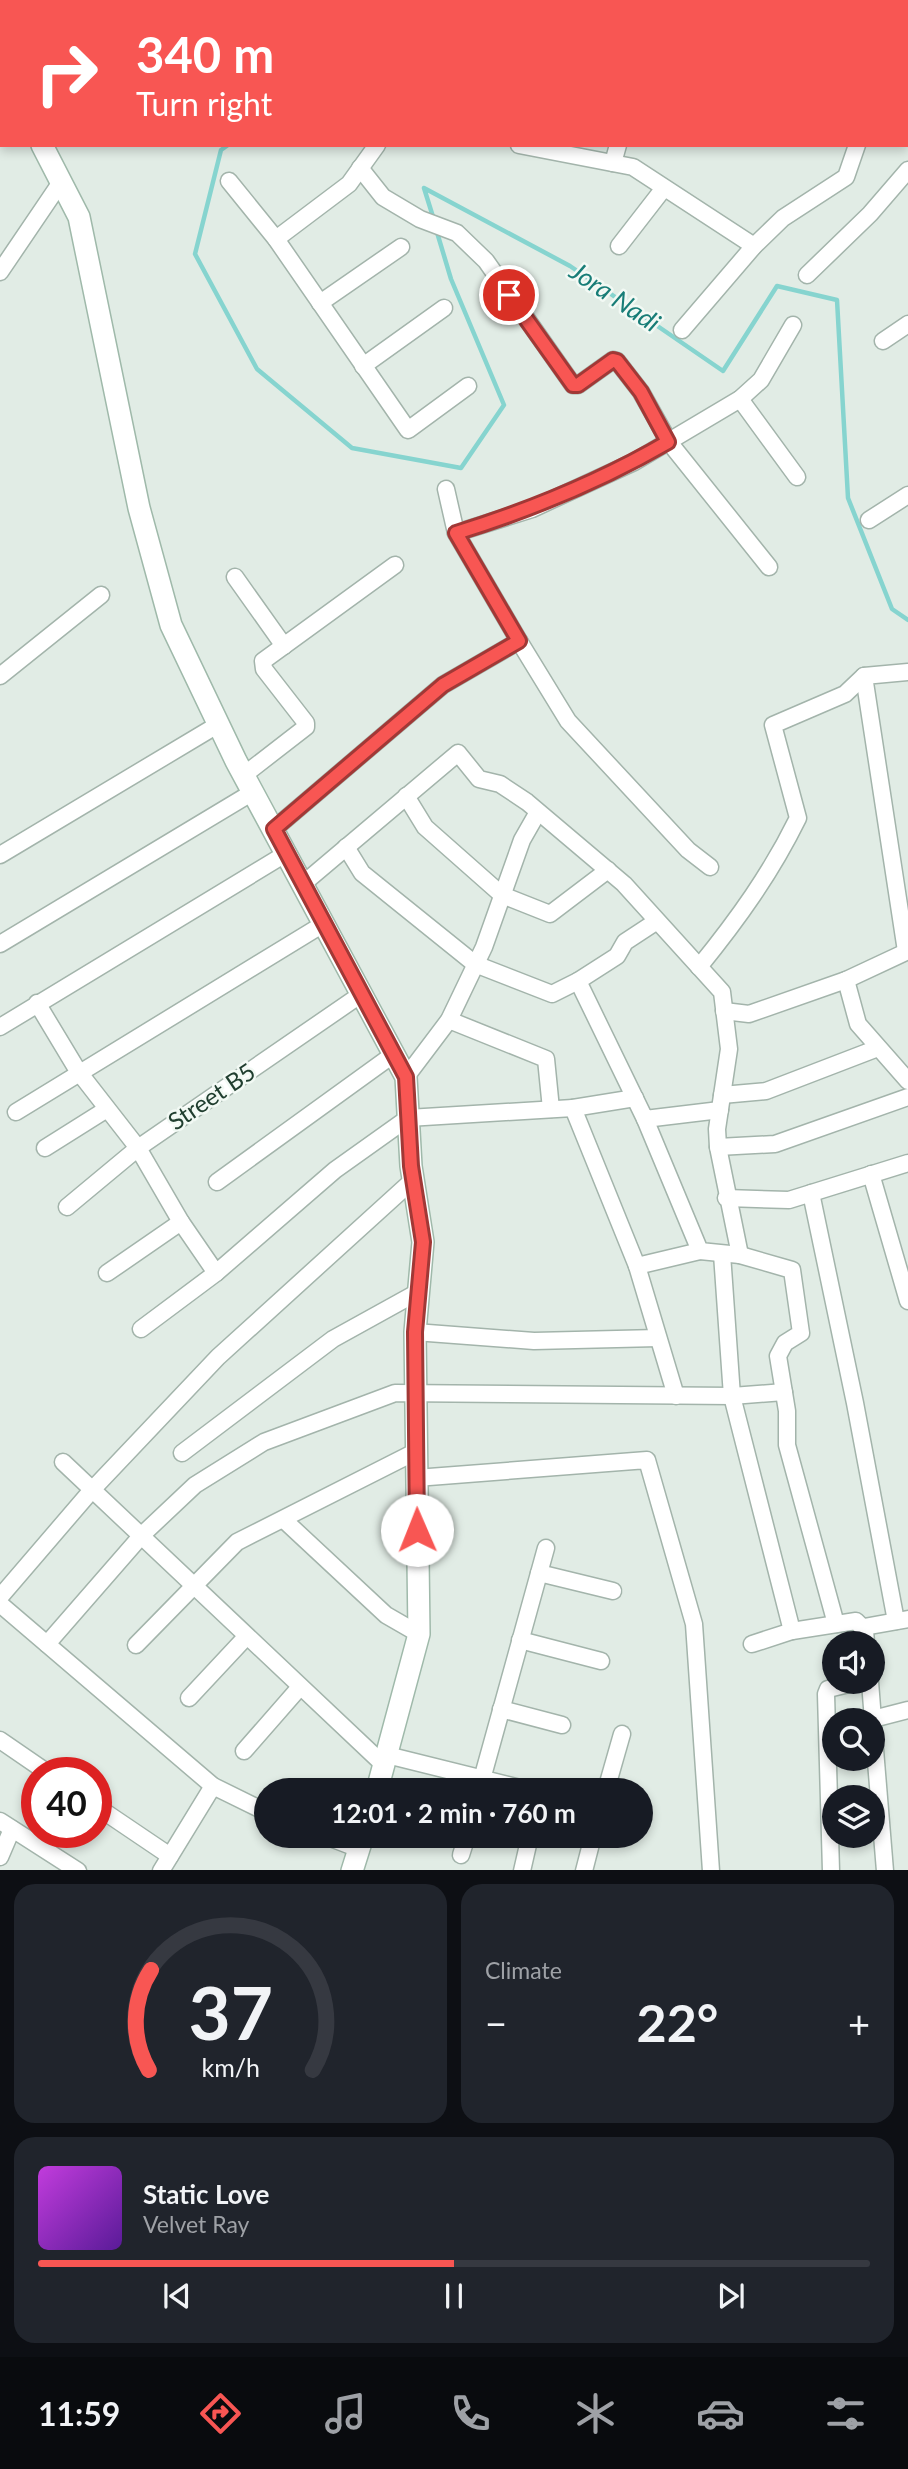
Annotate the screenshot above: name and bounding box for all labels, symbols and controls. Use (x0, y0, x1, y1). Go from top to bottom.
text: 340 m (136, 25, 274, 83)
icon: right (21, 28, 112, 119)
text: Turn right (136, 84, 272, 123)
water label: Jora Nadi (563, 254, 667, 338)
pin (479, 265, 539, 325)
icon: arrive (490, 276, 528, 314)
street label: Street B5 (162, 1056, 260, 1135)
position arrow (380, 1493, 454, 1567)
map controls (822, 1631, 885, 1848)
button: sound (822, 1631, 885, 1694)
button: search (822, 1708, 885, 1771)
speed limit sign: 40 (21, 1757, 112, 1848)
button: layers (822, 1785, 885, 1848)
text: 12:01 · 2 min · 760 m (331, 1797, 576, 1829)
text: Climate (485, 1956, 562, 1984)
text: 37 (188, 1968, 273, 2056)
text: 22° (637, 1991, 718, 2053)
text: − (485, 2000, 507, 2046)
text: + (848, 2000, 870, 2046)
text: km/h (201, 2051, 260, 2081)
text: Static Love (143, 2178, 270, 2210)
text: Velvet Ray (143, 2210, 249, 2238)
icon: previous (158, 2277, 196, 2315)
icon: pause (435, 2277, 473, 2315)
icon: next (712, 2277, 750, 2315)
icon: directions (196, 2389, 245, 2438)
icon: music (321, 2389, 370, 2438)
icon: phone (446, 2389, 495, 2438)
icon: climate (571, 2389, 620, 2438)
icon: car (696, 2389, 745, 2438)
icon: filters (821, 2389, 870, 2438)
text: 11:59 (38, 2394, 120, 2433)

